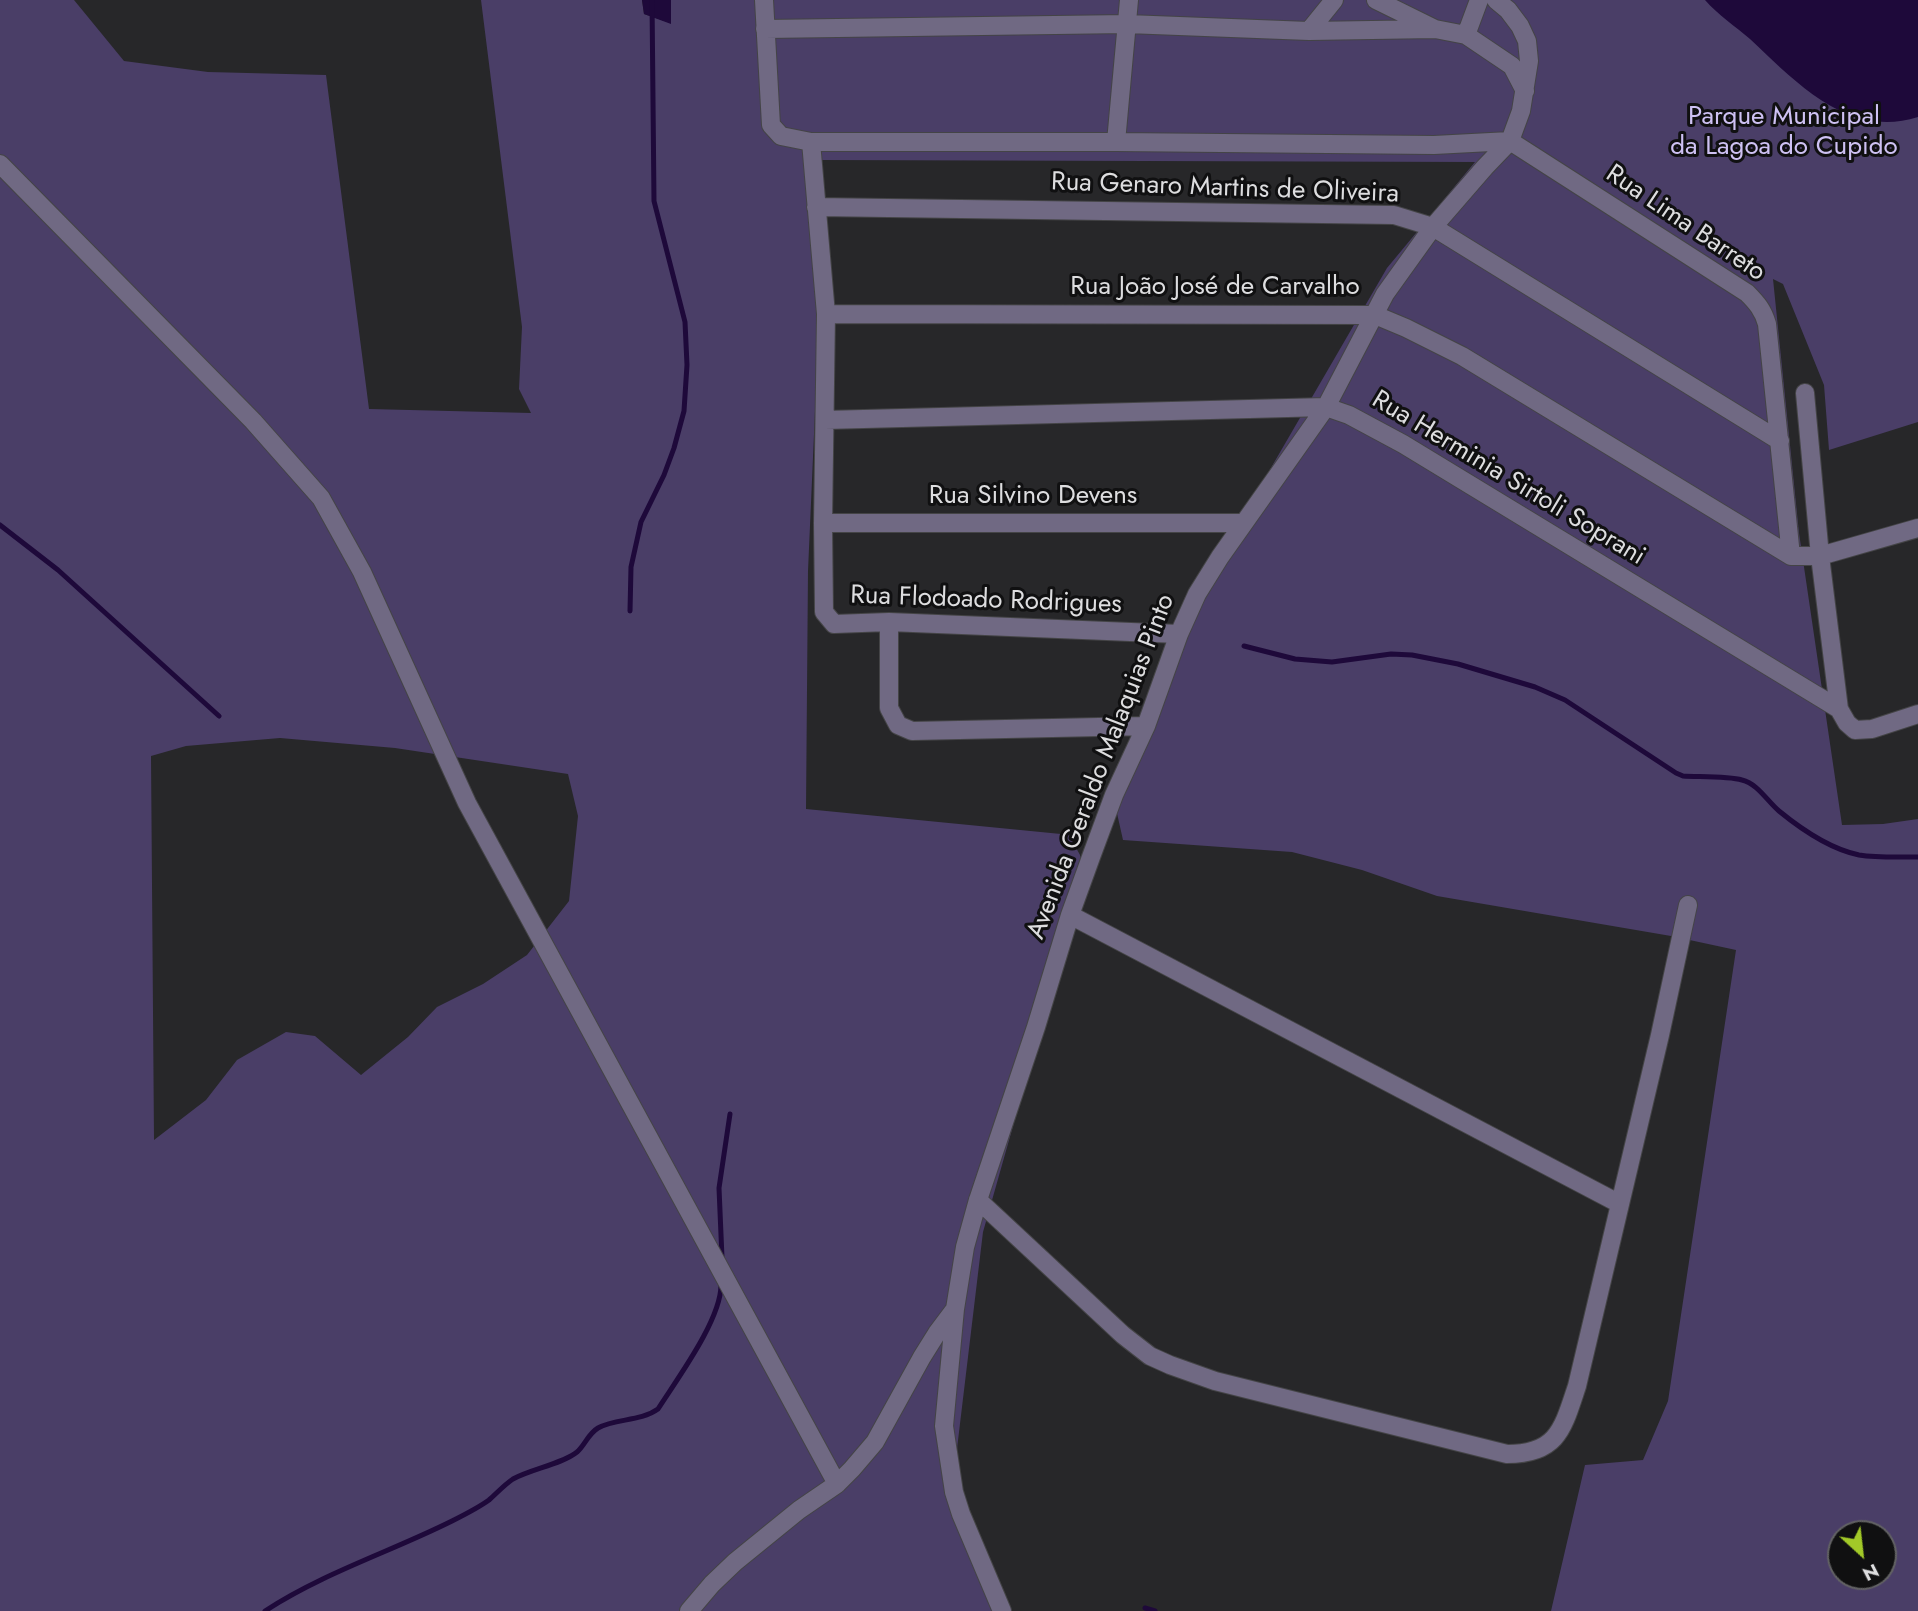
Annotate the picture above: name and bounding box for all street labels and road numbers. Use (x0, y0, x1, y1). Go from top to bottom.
street label: Rua Lima Barreto (1599, 159, 1771, 289)
street label: Rua Genaro Martins de Oliveira (1051, 167, 1399, 211)
street label: Rua João José de Carvalho (1070, 272, 1360, 304)
street label: Rua Herminia Sirtoli Soprani (1366, 385, 1650, 573)
street label: Rua Silvino Devens (929, 481, 1137, 513)
street label: Rua Flodoado Rodrigues (850, 581, 1122, 621)
street label: Avenida Geraldo Malaquias Pinto (1022, 590, 1182, 944)

